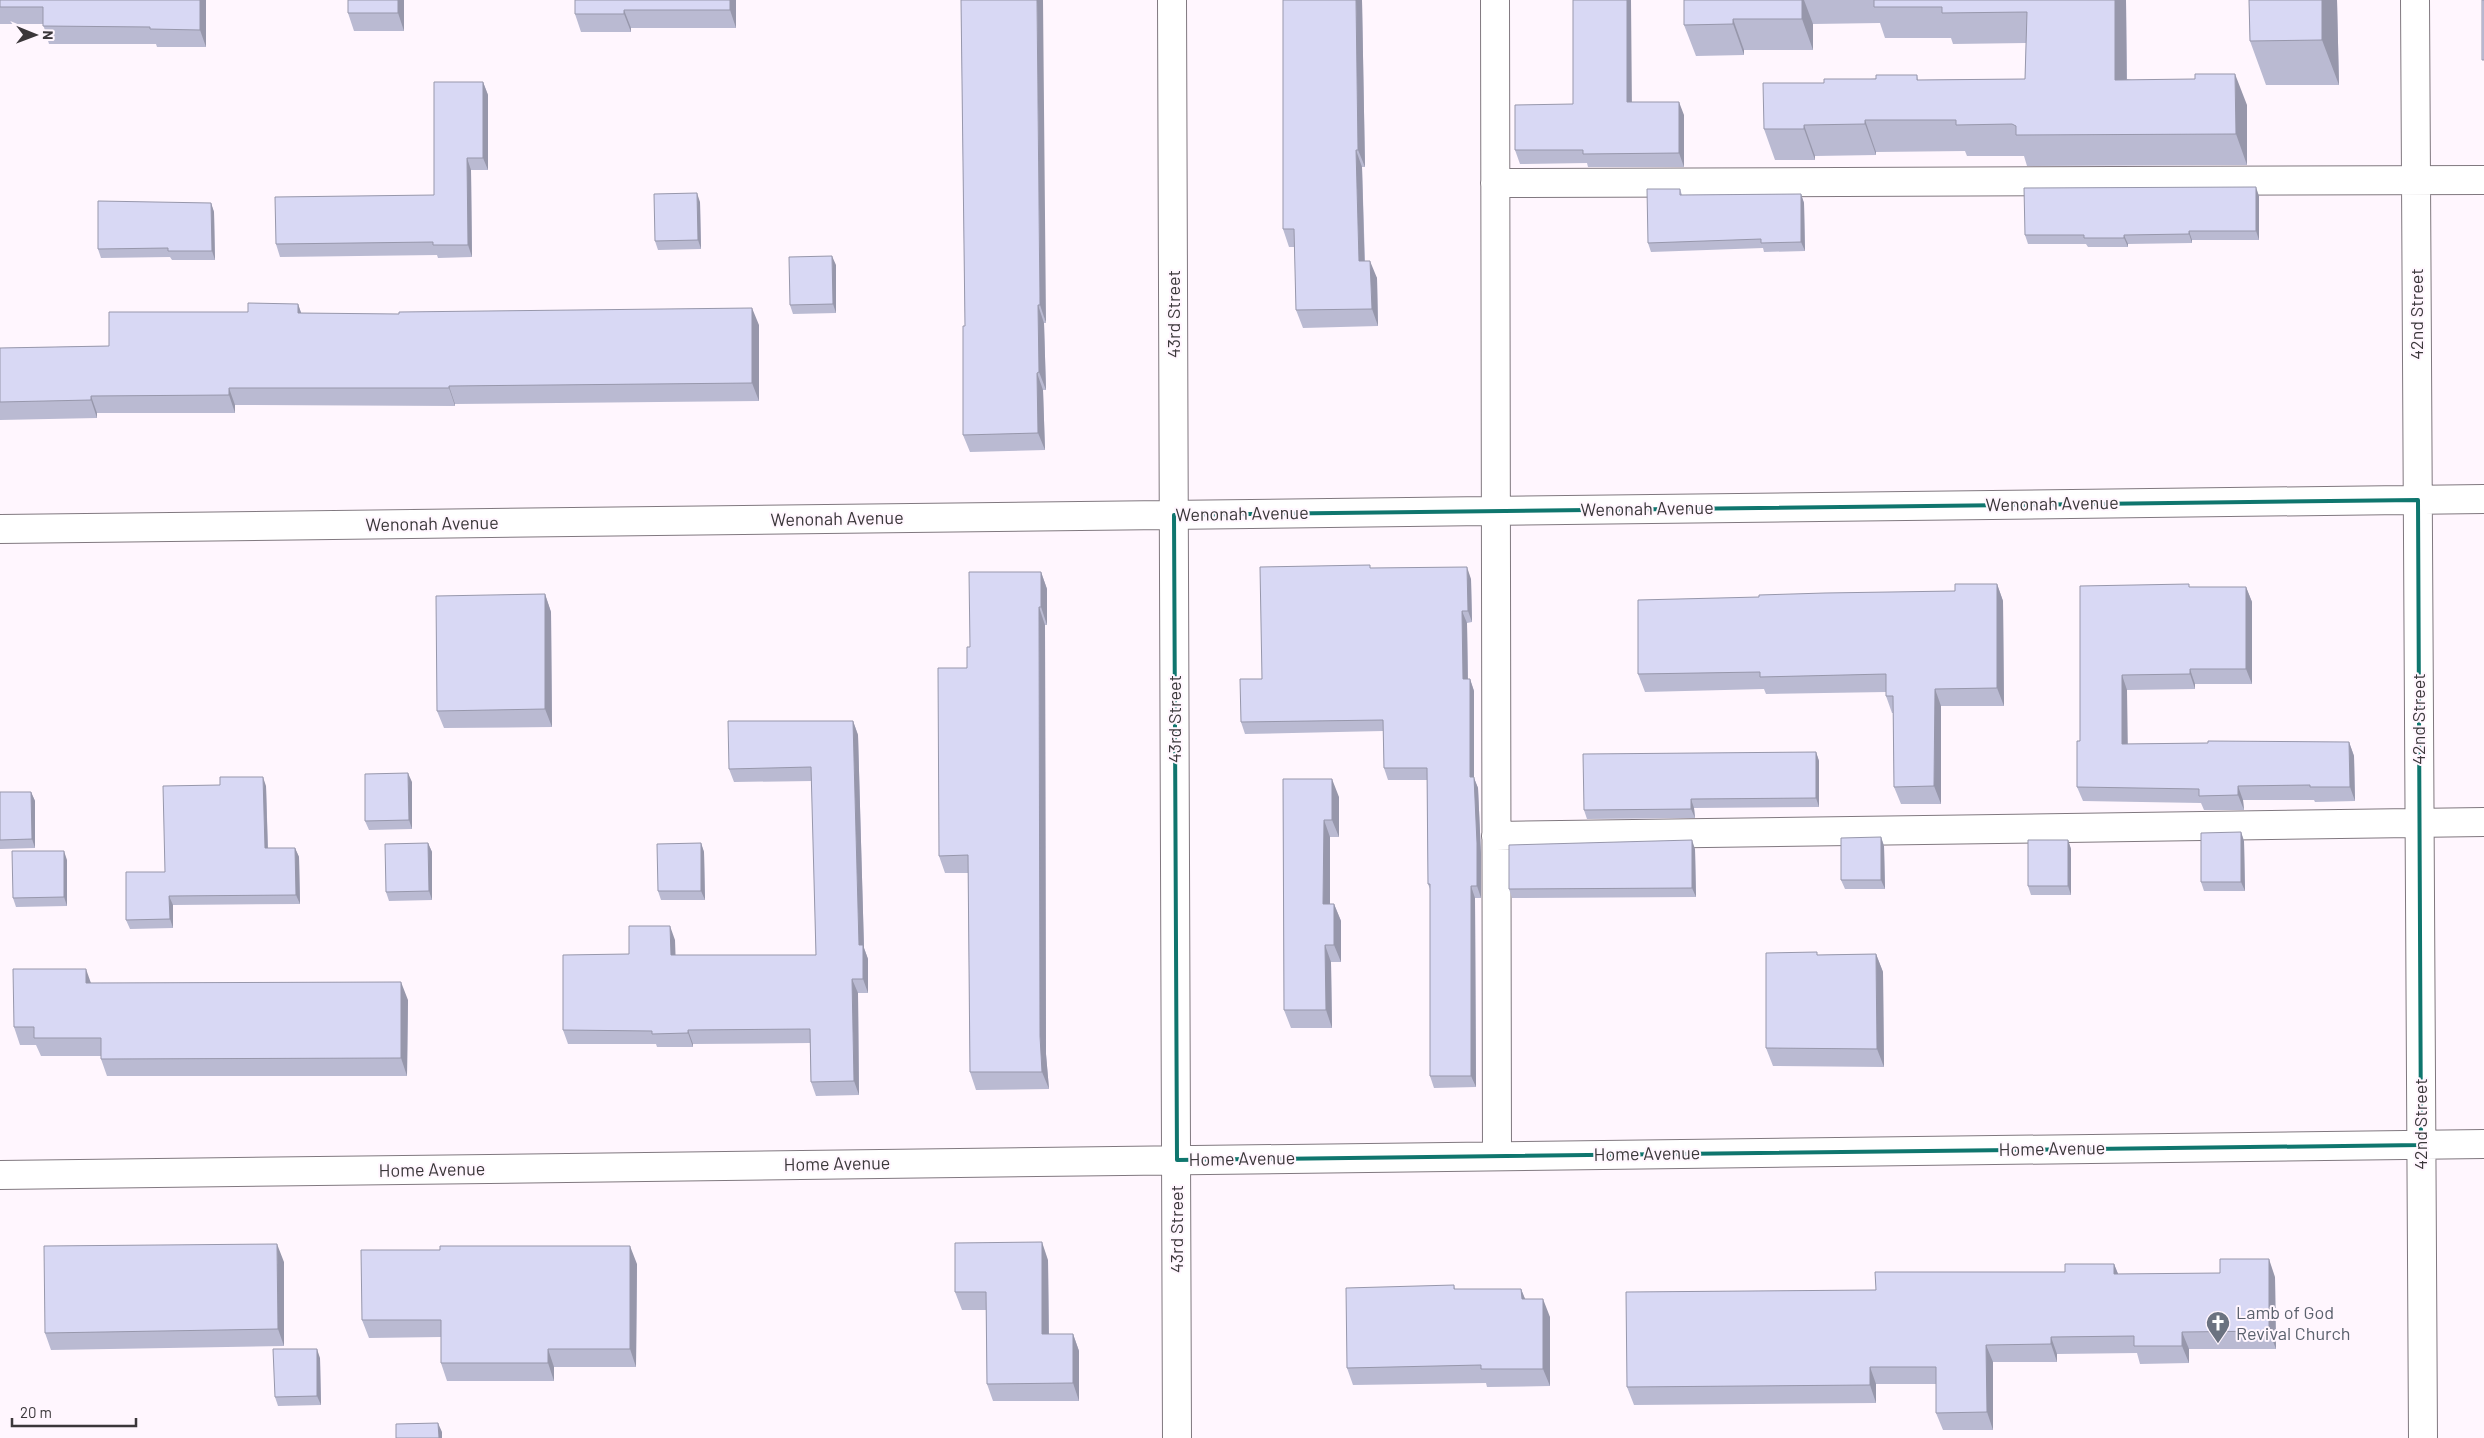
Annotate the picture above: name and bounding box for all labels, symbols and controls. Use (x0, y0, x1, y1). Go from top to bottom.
north arrow (10, 10, 60, 60)
text: N (40, 30, 57, 40)
street label: 42nd Street (2405, 268, 2427, 360)
street label: 43rd Street (1162, 270, 1184, 358)
street label: Wenonah Avenue (1985, 491, 2119, 515)
street label: Wenonah Avenue (1580, 496, 1714, 520)
street label: Wenonah Avenue (1175, 501, 1309, 525)
street label: Wenonah Avenue (770, 506, 904, 530)
street label: Wenonah Avenue (365, 511, 499, 535)
street label: 42nd Street (2407, 673, 2429, 765)
street label: 43rd Street (1163, 675, 1185, 763)
street label: 42nd Street (2409, 1078, 2431, 1170)
street label: Home Avenue (1998, 1136, 2106, 1160)
street label: Home Avenue (1593, 1141, 1701, 1165)
street label: Home Avenue (1188, 1146, 1296, 1170)
street label: Home Avenue (783, 1151, 891, 1175)
street label: Home Avenue (378, 1157, 486, 1181)
street label: 43rd Street (1165, 1185, 1187, 1273)
place label: Lamb of God Revival Church (2236, 1301, 2351, 1344)
church icon: Lamb of God Revival Church (2205, 1310, 2231, 1344)
scale bar (12, 1396, 136, 1428)
text: 20 m (20, 1403, 52, 1421)

